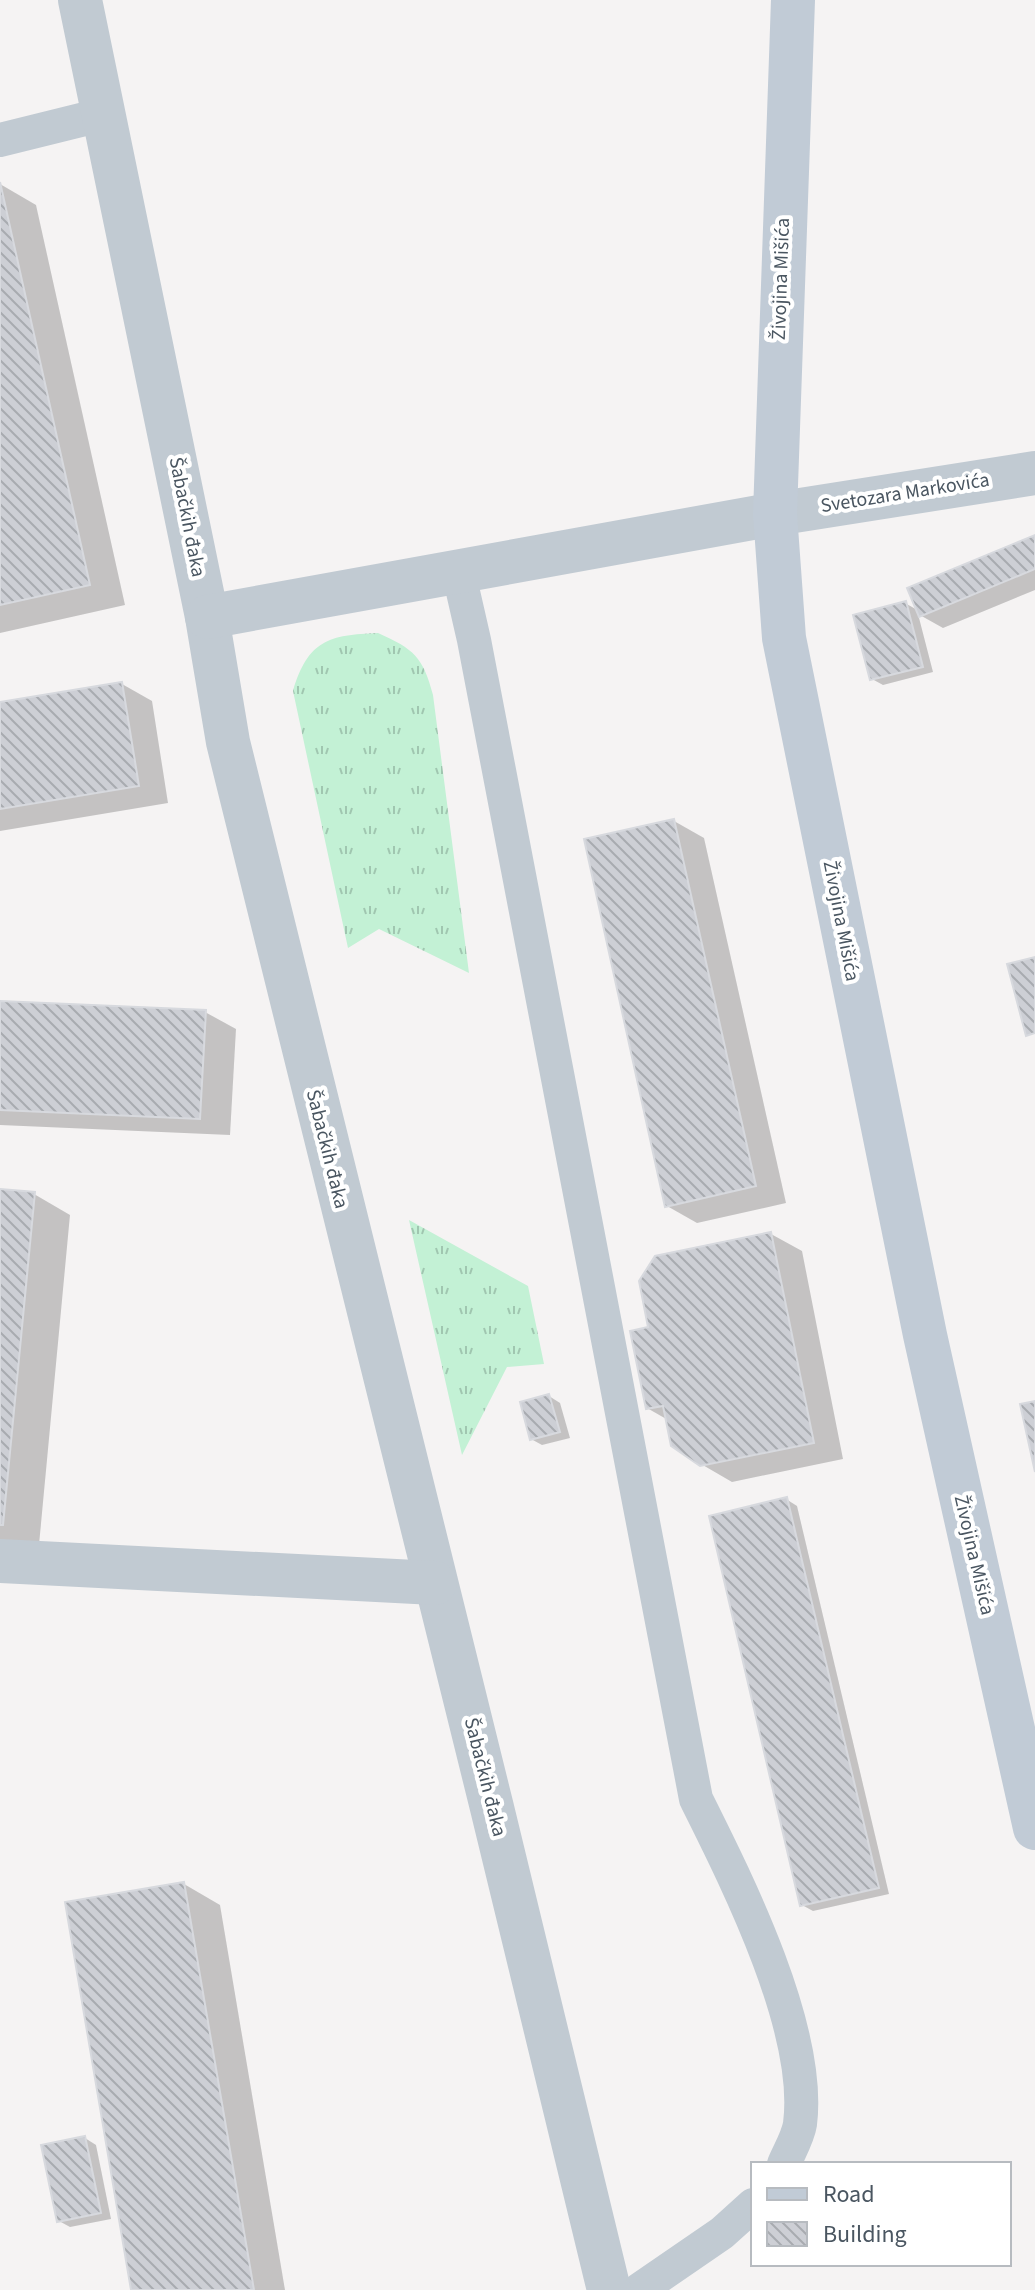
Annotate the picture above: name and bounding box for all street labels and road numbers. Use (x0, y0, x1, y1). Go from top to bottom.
street label: Živojina Mišića (765, 217, 797, 341)
street label: Šabačkih đaka (162, 455, 212, 579)
street label: Svetozara Markovića (819, 466, 991, 520)
street label: Živojina Mišića (816, 858, 866, 984)
street label: Šabačkih đaka (299, 1087, 355, 1211)
street label: Živojina Mišića (947, 1492, 1001, 1618)
street label: Šabačkih đaka (457, 1715, 513, 1839)

